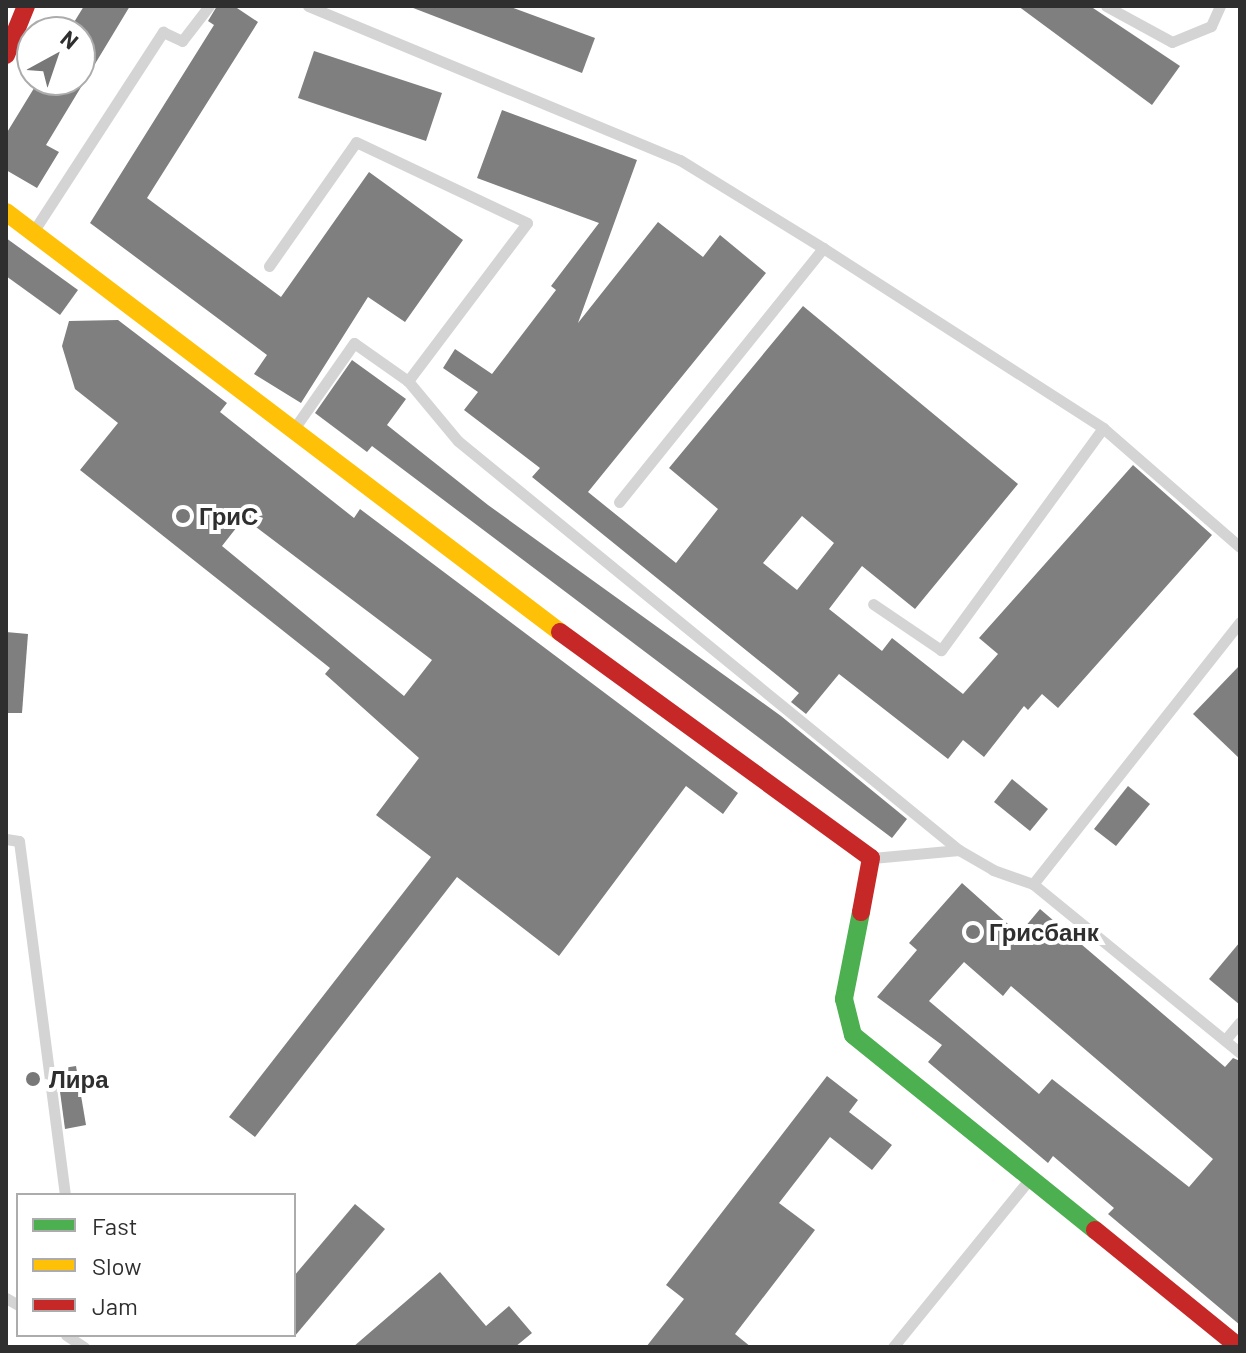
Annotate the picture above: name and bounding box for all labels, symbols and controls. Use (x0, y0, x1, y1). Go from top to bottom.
north arrow (16, 16, 96, 96)
text: N (56, 24, 84, 54)
place label: ГриС (199, 502, 258, 530)
marker: ГриС (174, 507, 192, 525)
place label: Грисбанк (989, 918, 1099, 946)
marker: Грисбанк (964, 923, 982, 941)
place label: Лира (49, 1065, 109, 1093)
marker: Лира (24, 1070, 42, 1088)
legend (16, 1193, 296, 1337)
text: Fast (92, 1211, 137, 1240)
text: Slow (92, 1251, 141, 1280)
text: Jam (92, 1291, 138, 1320)

